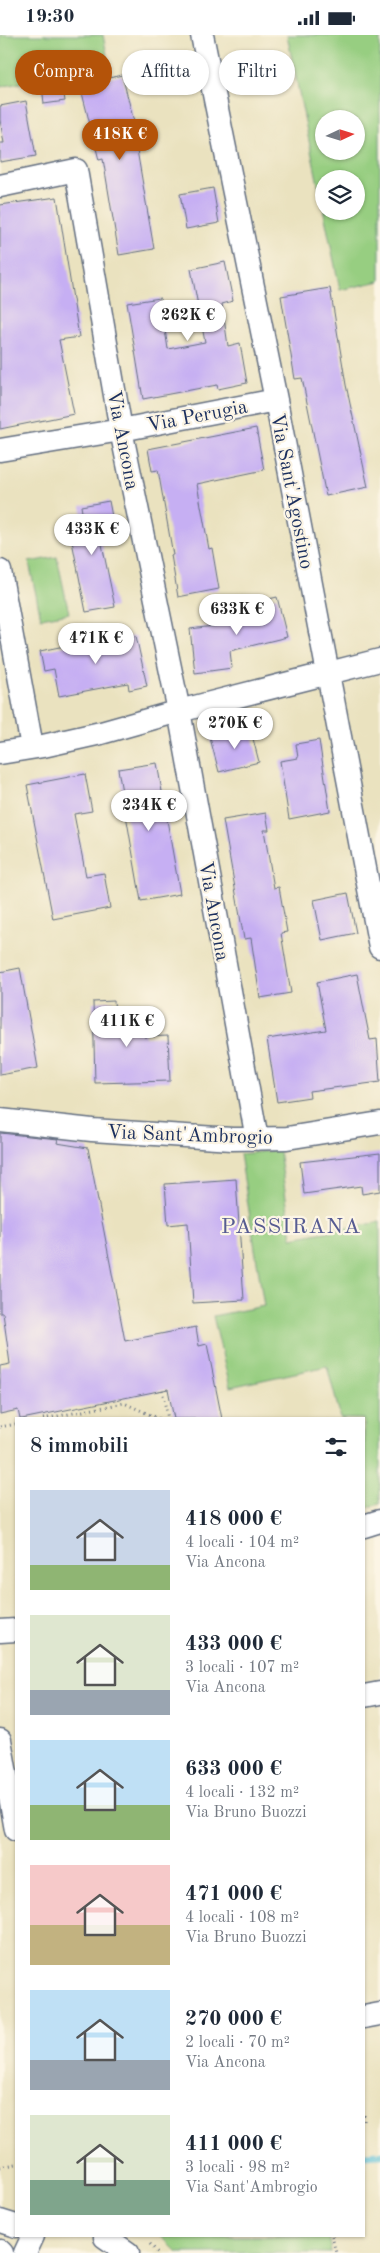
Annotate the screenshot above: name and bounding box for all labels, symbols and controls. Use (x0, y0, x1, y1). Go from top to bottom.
text: 19:30 (25, 8, 74, 27)
chip: Compra (15, 50, 112, 95)
chip: Affitta (122, 50, 209, 95)
chip: Filtri (219, 50, 295, 95)
north arrow (315, 110, 365, 160)
map controls (315, 110, 365, 220)
pin: 418K € (79, 119, 161, 161)
text: 418K € (93, 127, 147, 143)
button: layers (315, 170, 365, 220)
pin: 262K € (147, 299, 229, 342)
text: 262K € (161, 308, 215, 324)
street label: Via Ancona (103, 389, 141, 492)
street label: Via Perugia (145, 397, 250, 437)
street label: Via Sant'Agostino (266, 412, 316, 571)
pin: 433K € (51, 513, 133, 556)
text: 433K € (65, 522, 119, 538)
pin: 633K € (196, 593, 278, 636)
text: 633K € (210, 602, 264, 618)
pin: 471K € (55, 623, 137, 665)
text: 471K € (69, 631, 123, 647)
pin: 270K € (194, 707, 276, 750)
text: 270K € (208, 716, 262, 732)
pin: 234K € (108, 789, 190, 832)
text: 234K € (122, 798, 176, 814)
street label: Via Ancona (194, 860, 232, 963)
pin: 411K € (86, 1005, 168, 1048)
text: 411K € (100, 1014, 154, 1030)
street label: Via Sant'Ambrogio (107, 1123, 273, 1149)
district label: PASSIRANA (221, 1216, 361, 1238)
icon: filters (322, 1433, 350, 1461)
text: 8 immobili (30, 1436, 128, 1457)
text: 418 000 € (185, 1509, 282, 1530)
icon: home (70, 1510, 130, 1570)
text: 4 locali · 104 m² (185, 1535, 299, 1551)
text: Via Ancona (185, 1555, 266, 1571)
text: 433 000 € (185, 1634, 282, 1655)
icon: home (70, 1635, 130, 1695)
text: 3 locali · 107 m² (185, 1660, 299, 1676)
text: Via Ancona (185, 1680, 266, 1696)
text: 633 000 € (185, 1759, 282, 1780)
icon: home (70, 1760, 130, 1820)
text: 4 locali · 132 m² (185, 1785, 299, 1801)
text: Via Bruno Buozzi (185, 1805, 306, 1821)
text: 471 000 € (185, 1884, 282, 1905)
icon: home (70, 1885, 130, 1945)
text: 4 locali · 108 m² (185, 1910, 299, 1926)
text: Via Bruno Buozzi (185, 1930, 306, 1946)
text: 270 000 € (185, 2009, 282, 2030)
icon: home (70, 2010, 130, 2070)
text: 2 locali · 70 m² (185, 2035, 290, 2051)
text: Via Ancona (185, 2055, 266, 2071)
text: 411 000 € (185, 2134, 282, 2155)
icon: home (70, 2135, 130, 2195)
text: 3 locali · 98 m² (185, 2160, 290, 2176)
text: Via Sant'Ambrogio (185, 2180, 318, 2196)

